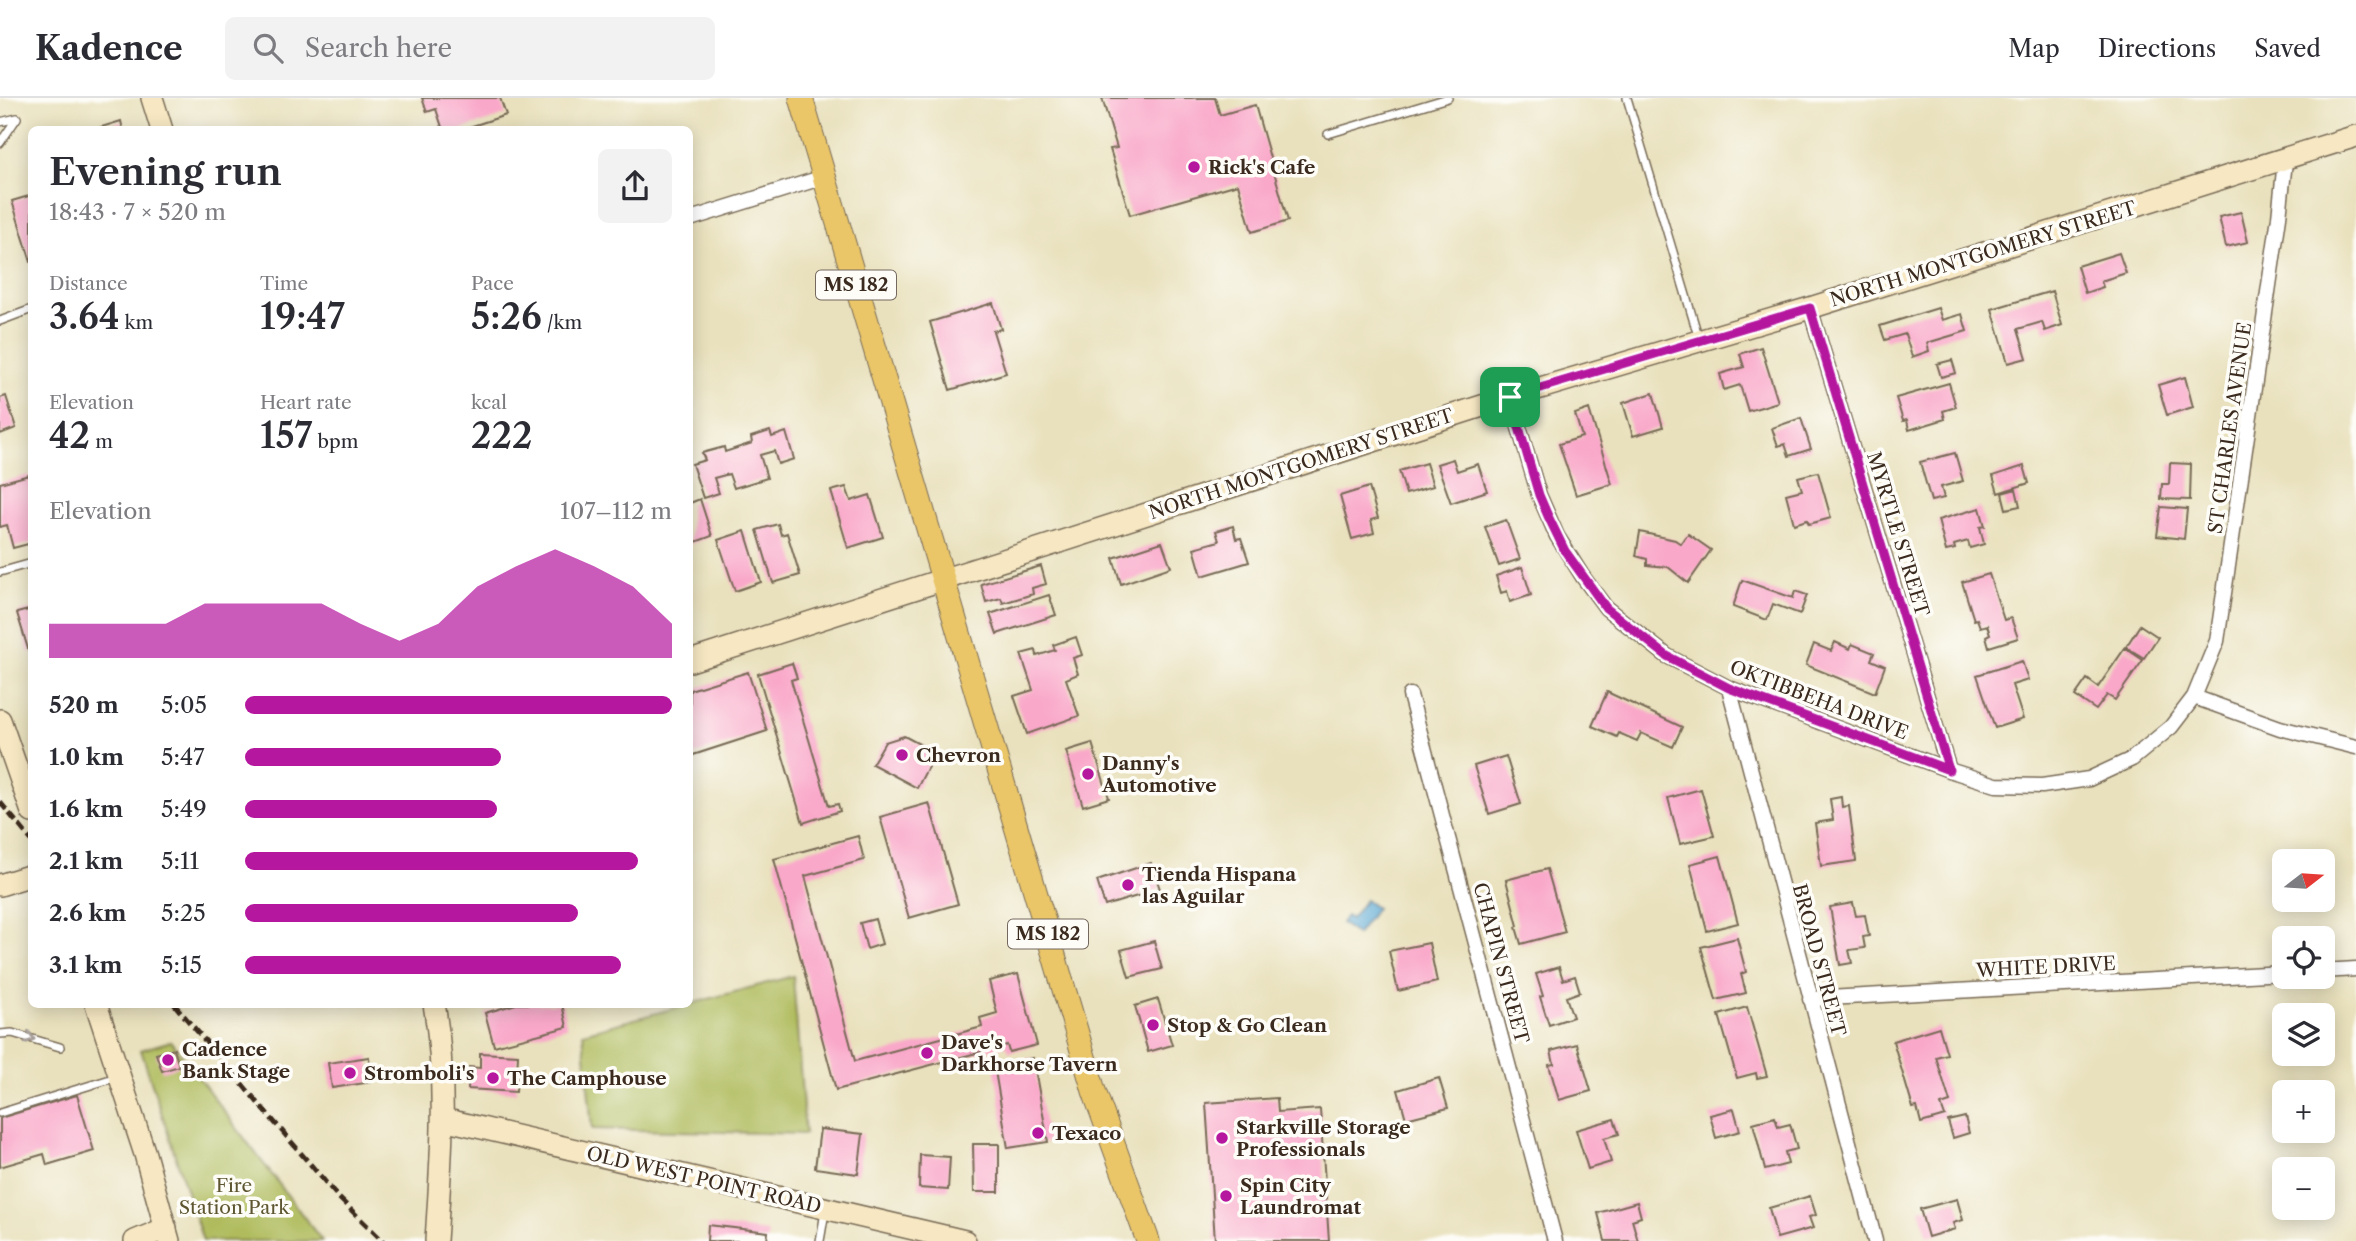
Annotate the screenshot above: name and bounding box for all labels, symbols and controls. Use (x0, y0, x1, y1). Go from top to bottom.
search box (225, 17, 715, 80)
text: Kadence (35, 28, 183, 69)
icon: search (249, 29, 287, 67)
text: Search here (305, 32, 452, 64)
text: Map (2008, 34, 2060, 63)
text: Directions (2098, 34, 2216, 63)
text: Saved (2254, 34, 2321, 63)
text: Evening run (49, 148, 282, 195)
button: share (598, 149, 672, 223)
place label: Rick's Cafe (1208, 156, 1315, 179)
marker: Rick's Cafe (1186, 159, 1202, 175)
street label: NORTH MONTGOMERY STREET (1827, 196, 2140, 312)
text: 18:43 · 7 × 520 m (49, 198, 226, 226)
road number: MS 182 (816, 270, 896, 300)
text: Distance (49, 272, 128, 295)
text: Time (260, 272, 308, 295)
text: Pace (471, 272, 514, 295)
text: 3.64 (49, 295, 119, 338)
text: 19:47 (260, 295, 345, 338)
text: 5:26 (471, 295, 542, 338)
text: km (119, 311, 153, 334)
text: /km (542, 311, 582, 334)
street label: ST CHARLES AVENUE (2204, 321, 2256, 535)
pin (1480, 367, 1540, 427)
icon: arrive (1491, 378, 1529, 416)
text: Elevation (49, 391, 134, 414)
text: Heart rate (260, 391, 352, 414)
text: kcal (471, 391, 507, 414)
street label: NORTH MONTGOMERY STREET (1146, 404, 1457, 524)
text: 42 (49, 414, 90, 457)
text: 157 (260, 414, 313, 457)
text: 222 (471, 414, 532, 457)
text: m (90, 430, 113, 453)
text: bpm (313, 430, 358, 453)
street label: MYRTLE STREET (1862, 449, 1934, 620)
text: Elevation (49, 497, 152, 525)
text: 107–112 m (560, 497, 672, 525)
street label: OKTIBBEHA DRIVE (1727, 655, 1911, 745)
text: 520 m (49, 691, 119, 719)
text: 5:05 (161, 691, 207, 719)
text: 1.0 km (49, 743, 124, 771)
text: 5:47 (161, 743, 205, 771)
place label: Chevron (916, 744, 1001, 767)
marker: Chevron (894, 747, 910, 763)
place label: Danny's Automotive (1101, 752, 1217, 797)
marker: Danny's Automotive (1080, 766, 1096, 782)
text: 1.6 km (49, 795, 123, 823)
text: 5:49 (161, 795, 207, 823)
text: 2.1 km (49, 847, 123, 875)
text: 5:11 (161, 847, 199, 875)
north arrow (2272, 849, 2334, 912)
map controls (2272, 849, 2335, 1220)
place label: Tienda Hispana las Aguilar (1142, 863, 1297, 908)
marker: Tienda Hispana las Aguilar (1120, 877, 1136, 893)
street label: CHAPIN STREET (1469, 880, 1534, 1047)
street label: BROAD STREET (1788, 881, 1851, 1039)
text: 2.6 km (49, 899, 127, 927)
text: 5:25 (161, 899, 206, 927)
road number: MS 182 (1008, 920, 1088, 948)
button: locate (2272, 926, 2335, 989)
text: 3.1 km (49, 951, 123, 979)
text: 5:15 (161, 951, 202, 979)
street label: WHITE DRIVE (1975, 952, 2116, 982)
button: layers (2272, 1003, 2335, 1066)
place label: Stop & Go Clean (1167, 1014, 1327, 1037)
marker: Stop & Go Clean (1145, 1017, 1161, 1033)
one-way arrow (24, 1030, 36, 1045)
place label: Dave's Darkhorse Tavern (941, 1031, 1118, 1076)
place label: Cadence Bank Stage (182, 1038, 290, 1083)
marker: Dave's Darkhorse Tavern (919, 1045, 935, 1061)
marker: Cadence Bank Stage (160, 1052, 176, 1068)
place label: Stromboli's (364, 1062, 475, 1085)
marker: Stromboli's (342, 1065, 358, 1081)
place label: The Camphouse (507, 1067, 667, 1090)
marker: The Camphouse (485, 1070, 501, 1086)
button: + (2272, 1080, 2335, 1143)
place label: Starkville Storage Professionals (1236, 1116, 1411, 1161)
place label: Texaco (1052, 1122, 1121, 1145)
marker: Texaco (1030, 1125, 1046, 1141)
marker: Starkville Storage Professionals (1214, 1130, 1230, 1146)
street label: OLD WEST POINT ROAD (584, 1142, 824, 1218)
button: − (2272, 1157, 2335, 1220)
park label: Fire Station Park (179, 1174, 290, 1219)
place label: Spin City Laundromat (1240, 1174, 1362, 1219)
marker: Spin City Laundromat (1218, 1188, 1234, 1204)

